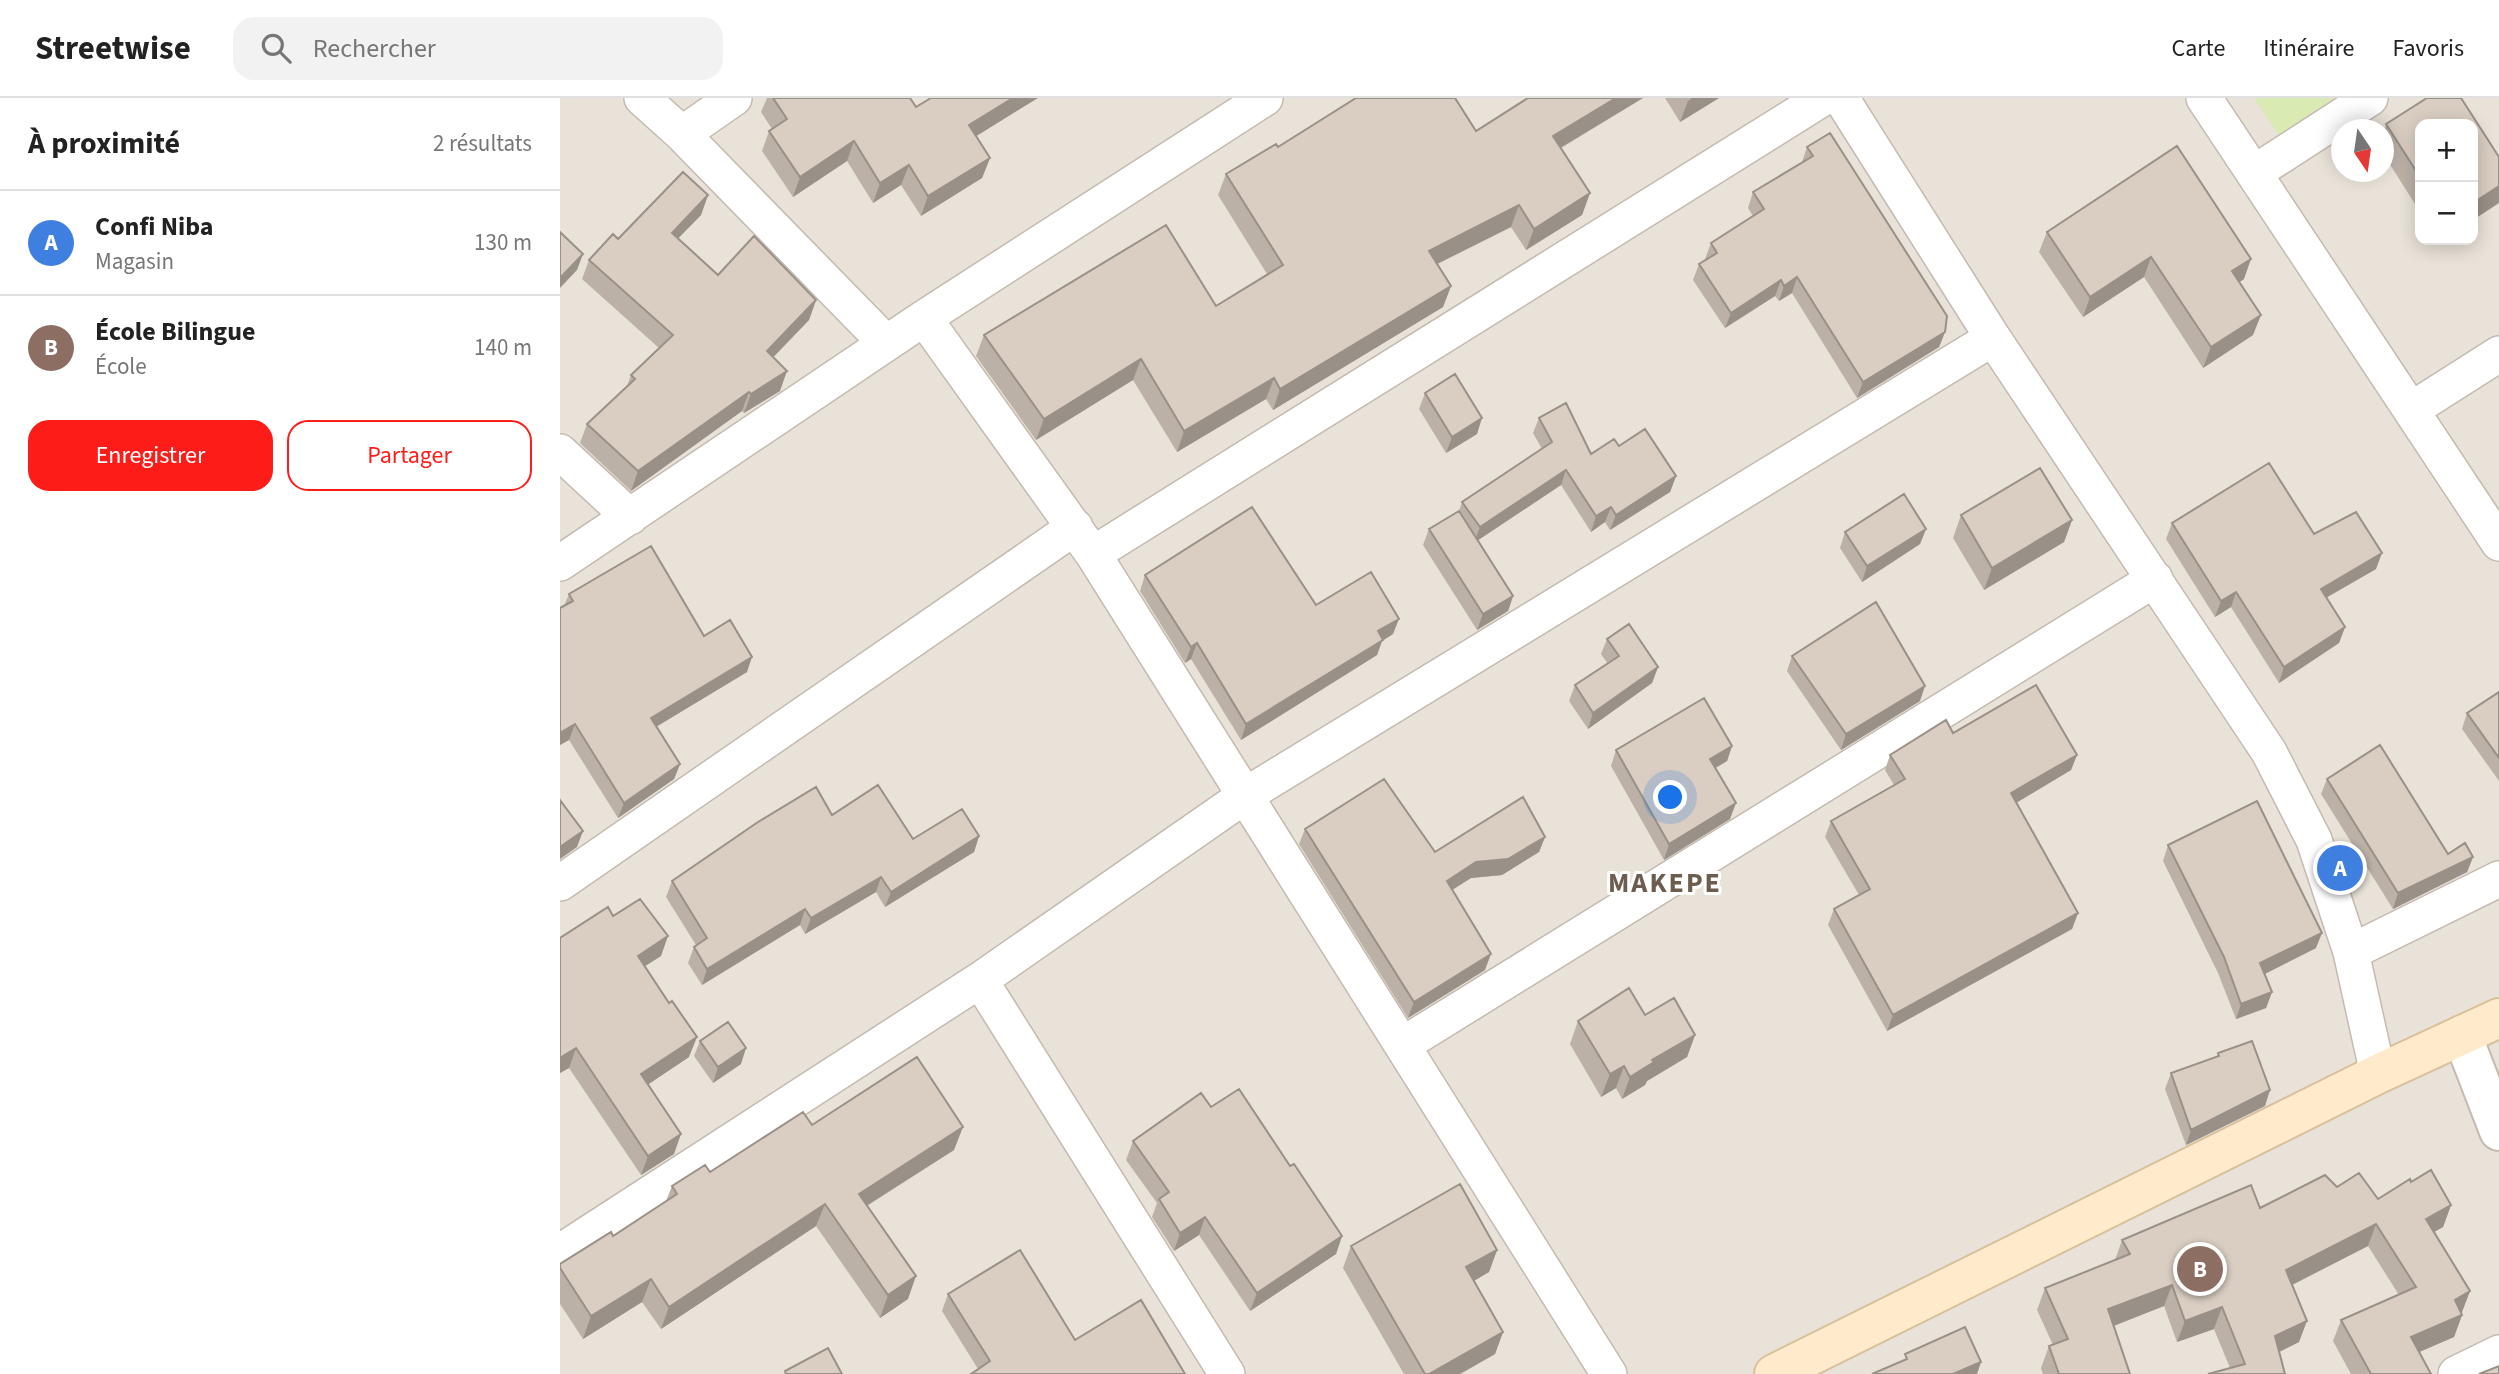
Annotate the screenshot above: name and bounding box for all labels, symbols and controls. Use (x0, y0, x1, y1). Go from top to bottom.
search box (233, 17, 723, 80)
text: Streetwise (35, 25, 191, 72)
icon: search (257, 29, 295, 67)
text: Rechercher (313, 30, 436, 67)
text: Carte (2171, 31, 2225, 66)
text: Itinéraire (2263, 31, 2354, 66)
text: Favoris (2392, 31, 2464, 66)
north arrow (2331, 119, 2394, 182)
map controls (2415, 119, 2478, 245)
button: + (2415, 119, 2478, 182)
text: À proximité (28, 122, 180, 165)
text: 2 résultats (433, 127, 532, 160)
button: − (2415, 182, 2478, 245)
text: Confi Niba (95, 208, 213, 245)
text: A (44, 226, 58, 259)
text: 130 m (474, 226, 532, 259)
text: Magasin (95, 245, 174, 278)
text: École Bilingue (95, 313, 255, 350)
text: B (44, 331, 58, 364)
text: 140 m (474, 331, 532, 364)
text: École (95, 350, 147, 383)
button: Enregistrer (28, 420, 273, 491)
button: Partager (287, 420, 532, 491)
your location (1653, 780, 1687, 814)
pin: A (2317, 842, 2363, 894)
district label: MAKEPE (1608, 863, 1722, 903)
pin: B (2177, 1243, 2223, 1295)

